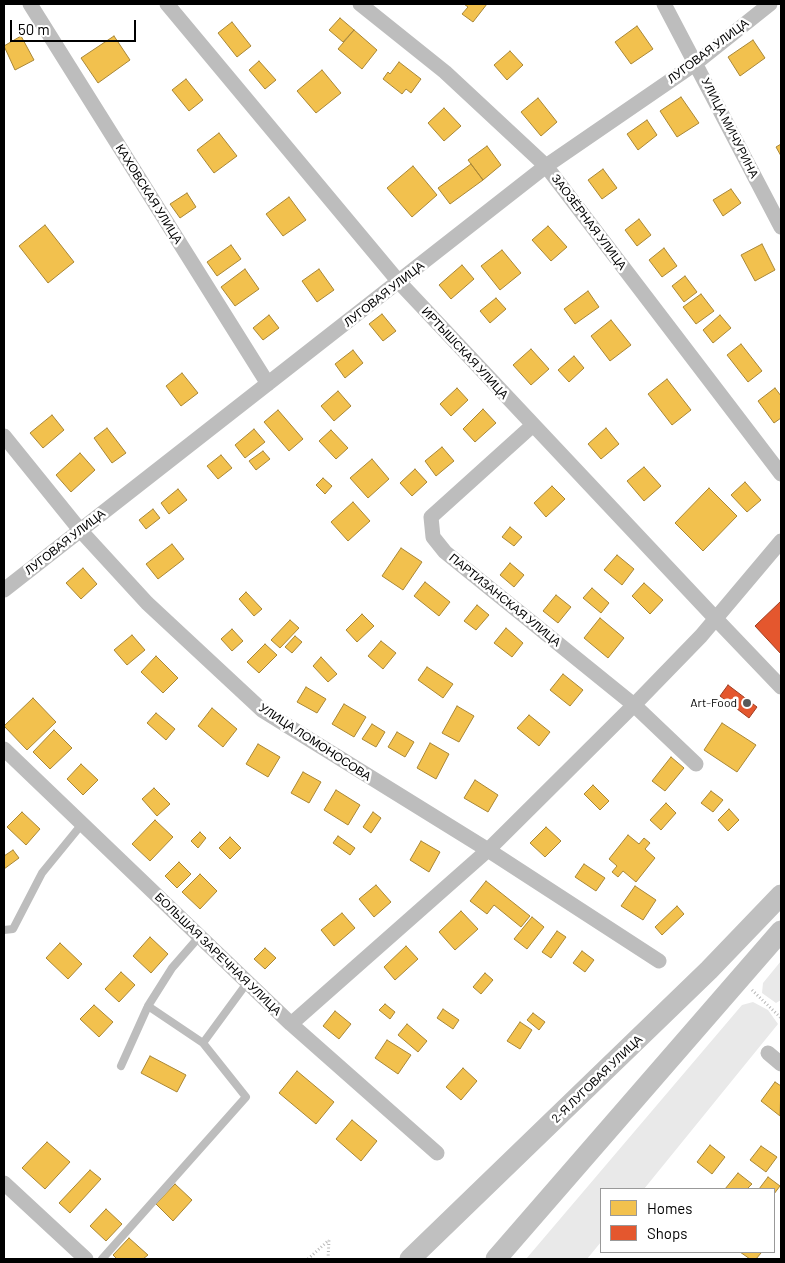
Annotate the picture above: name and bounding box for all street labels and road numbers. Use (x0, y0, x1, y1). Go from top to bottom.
street label: ЛУГОВАЯ УЛИЦА (665, 16, 751, 86)
street label: УЛИЦА МИЧУРИНА (698, 75, 762, 181)
street label: КАХОВСКАЯ УЛИЦА (112, 141, 186, 247)
street label: ЗАОЗЁРНАЯ УЛИЦА (548, 171, 630, 273)
street label: ЛУГОВАЯ УЛИЦА (341, 258, 427, 330)
street label: ИРТЫШСКАЯ УЛИЦА (419, 304, 511, 402)
street label: ЛУГОВАЯ УЛИЦА (22, 506, 108, 578)
street label: ПАРТИЗАНСКАЯ УЛИЦА (446, 551, 564, 649)
street label: УЛИЦА ЛОМОНОСОВА (256, 700, 374, 784)
street label: БОЛЬШАЯ ЗАРЕЧНАЯ УЛИЦА (152, 890, 284, 1018)
street label: 2-Я ЛУГОВАЯ УЛИЦА (549, 1032, 645, 1126)

